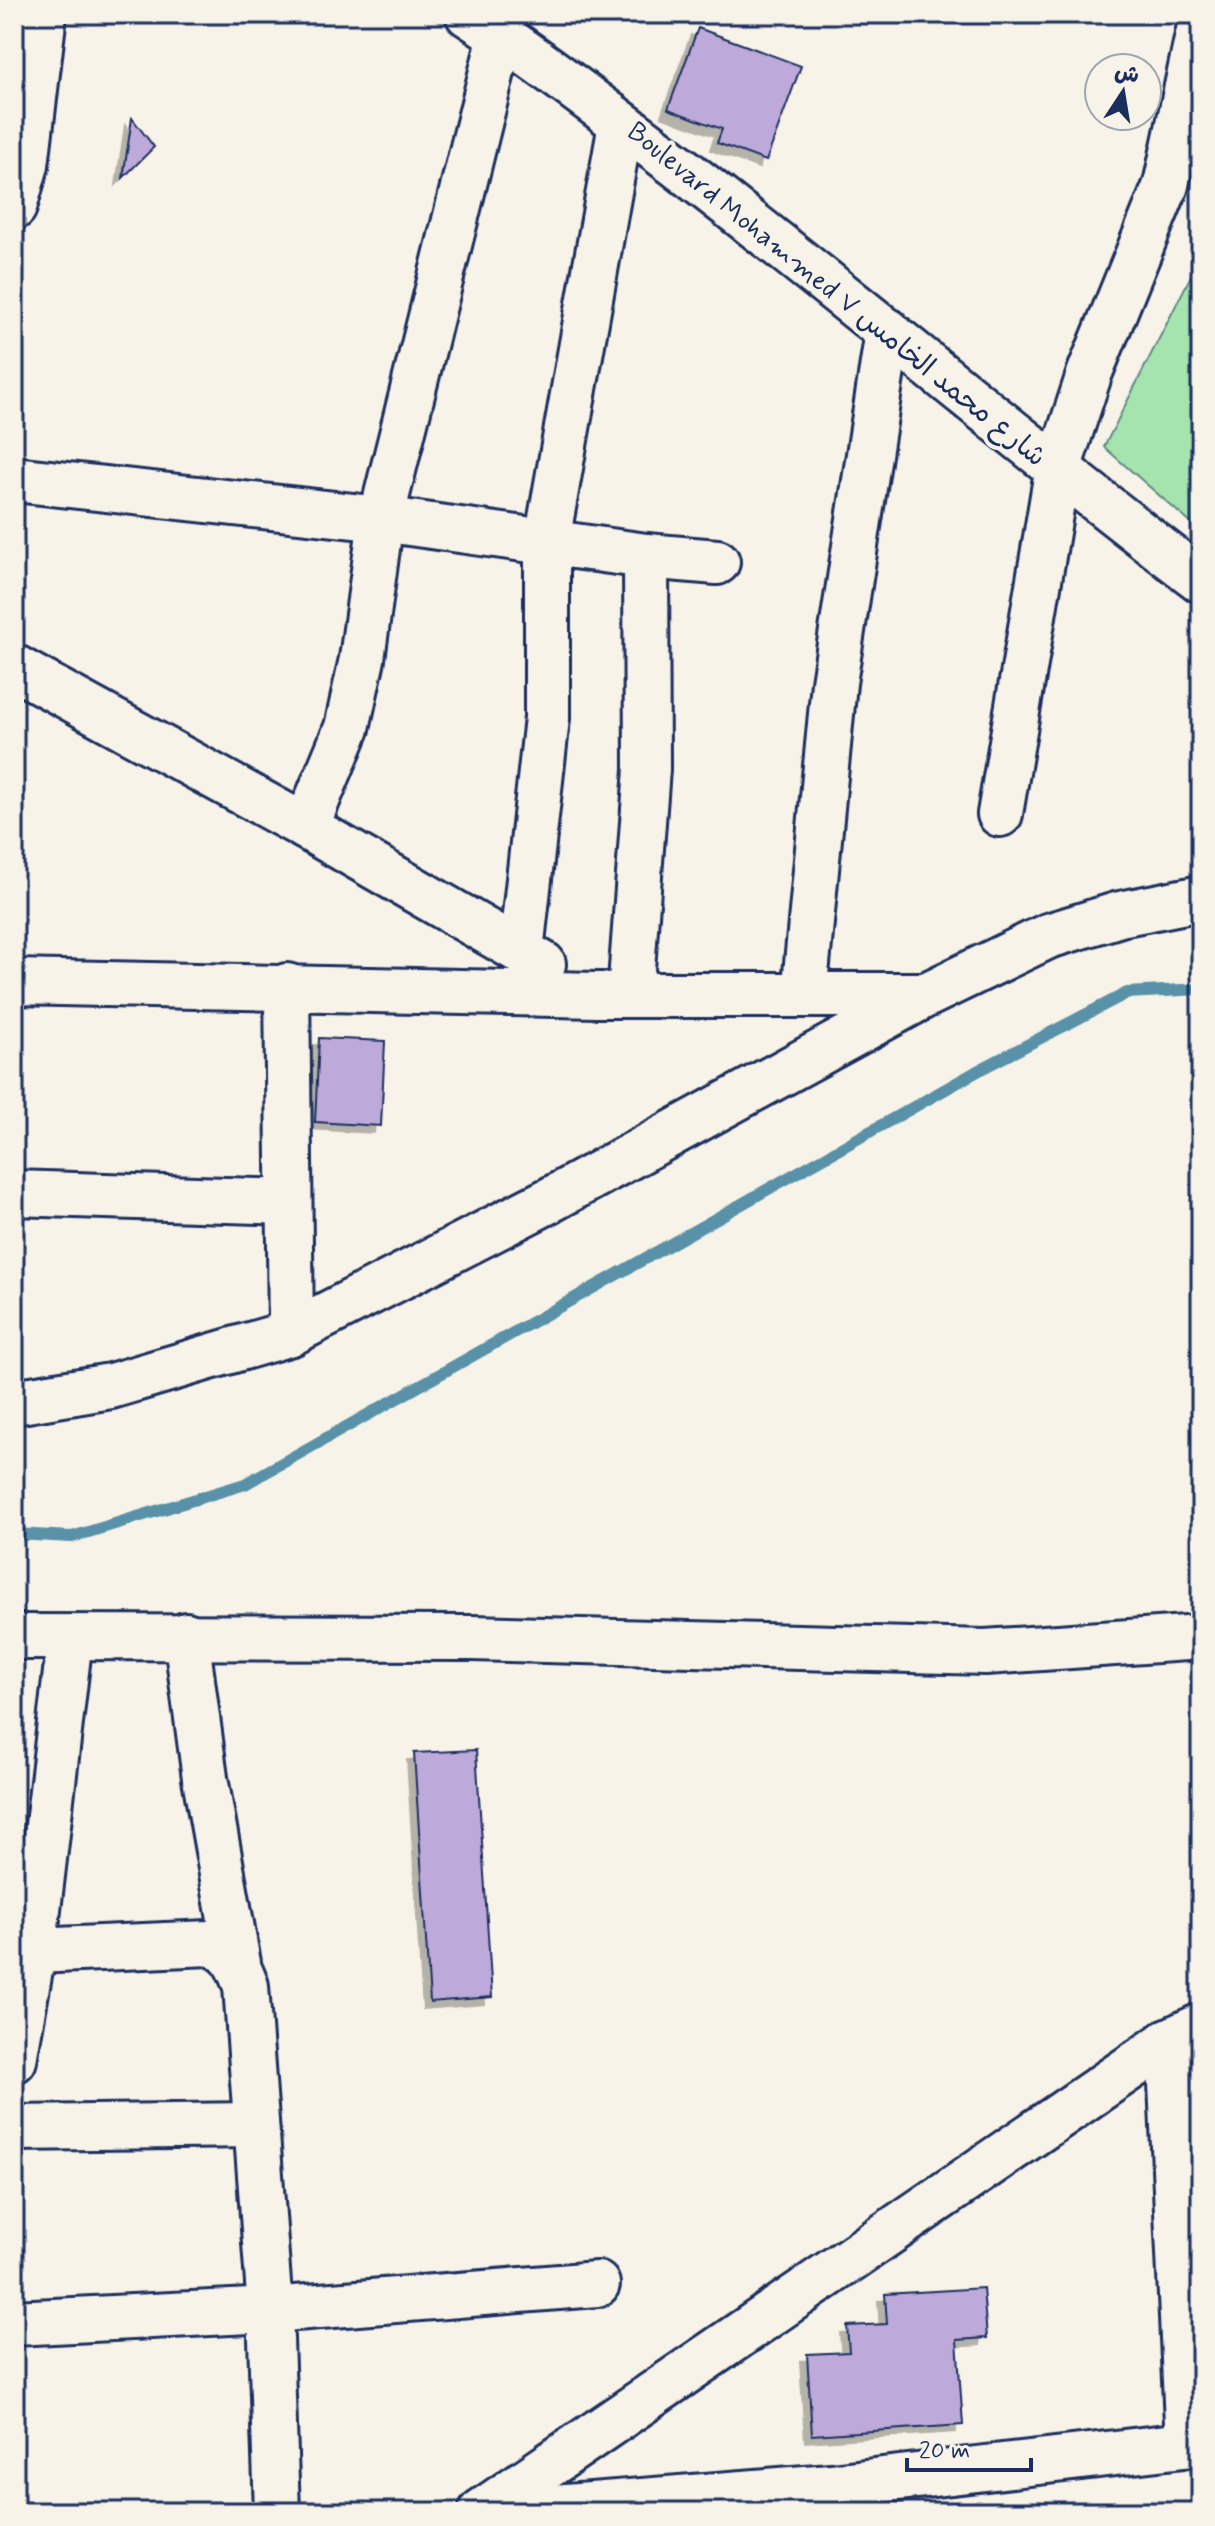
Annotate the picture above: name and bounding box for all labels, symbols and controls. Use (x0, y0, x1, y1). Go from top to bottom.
north arrow (1083, 52, 1163, 132)
text: ش (1112, 58, 1141, 91)
street label: Boulevard Mohammed V شارع محمد الخامس (619, 114, 1053, 476)
scale bar (907, 2422, 1031, 2472)
text: 20 m (919, 2436, 970, 2467)

